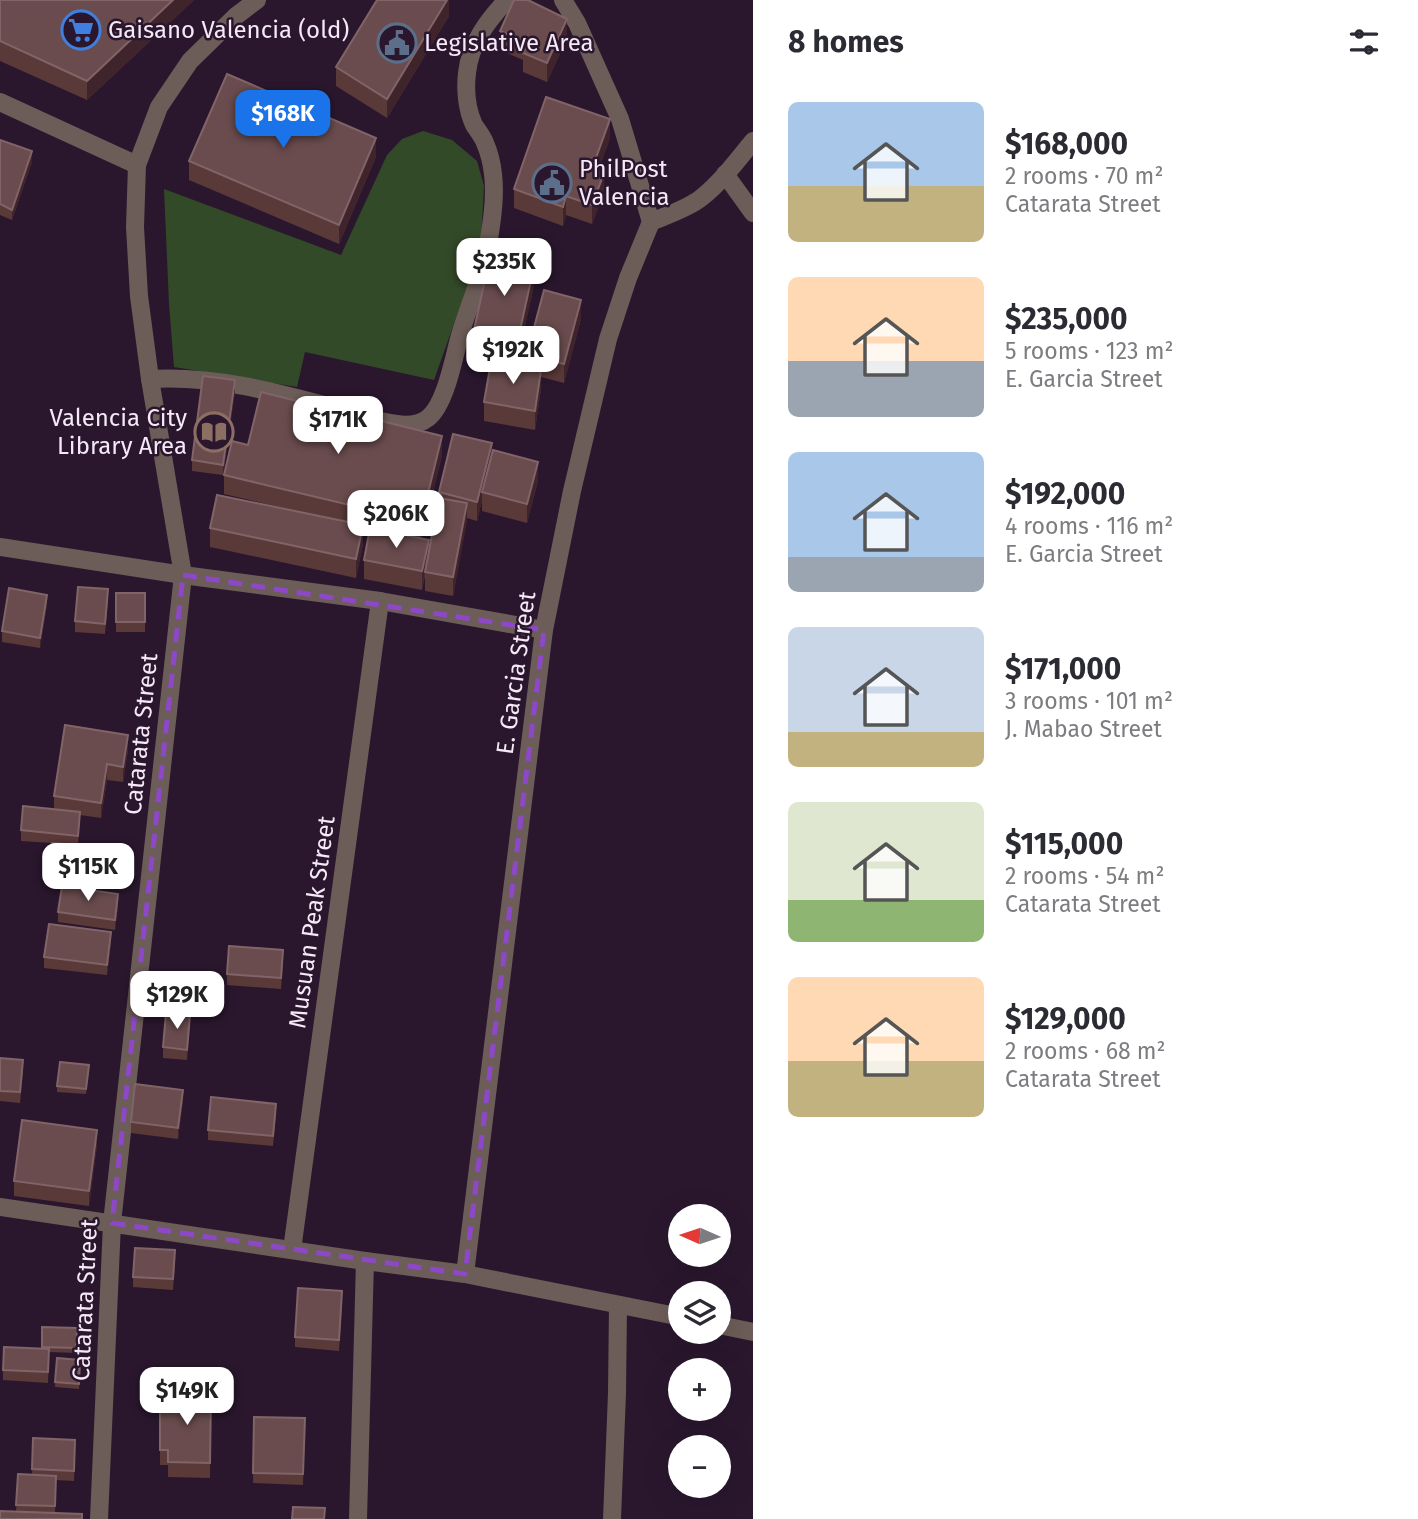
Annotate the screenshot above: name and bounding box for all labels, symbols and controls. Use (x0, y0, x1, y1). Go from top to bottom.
supermarket icon: Gaisano Valencia (old) (60, 9, 102, 51)
place label: Gaisano Valencia (old) (108, 16, 349, 44)
public building icon: Legislative Area (376, 22, 418, 64)
icon: filters (1345, 23, 1383, 61)
text: 8 homes (788, 24, 904, 60)
place label: Legislative Area (424, 29, 594, 57)
pin: $168K (234, 90, 332, 150)
text: $168K (251, 99, 315, 127)
text: $168,000 (1005, 126, 1128, 162)
icon: home (844, 130, 928, 214)
place label: PhilPost Valencia (579, 155, 670, 211)
public building icon: PhilPost Valencia (531, 162, 573, 204)
text: 2 rooms · 70 m² (1005, 162, 1163, 190)
text: Catarata Street (1005, 190, 1161, 218)
pin: $235K (455, 238, 553, 298)
text: $235K (472, 247, 536, 275)
text: $235,000 (1005, 301, 1128, 337)
icon: home (844, 305, 928, 389)
pin: $192K (464, 326, 562, 386)
text: $192K (482, 335, 544, 363)
text: 5 rooms · 123 m² (1005, 337, 1173, 365)
text: E. Garcia Street (1005, 365, 1163, 393)
pin: $171K (289, 396, 387, 456)
place label: Valencia City Library Area (50, 404, 187, 460)
text: $171K (309, 405, 367, 433)
library icon: Valencia City Library Area (193, 411, 235, 453)
text: $192,000 (1005, 476, 1125, 512)
icon: home (844, 480, 928, 564)
pin: $206K (347, 490, 445, 550)
text: $206K (363, 499, 429, 527)
text: 4 rooms · 116 m² (1005, 512, 1173, 540)
text: E. Garcia Street (1005, 540, 1163, 568)
street label: E. Garcia Street (491, 589, 541, 756)
street label: Catarata Street (119, 651, 163, 816)
text: $171,000 (1005, 651, 1121, 687)
icon: home (844, 655, 928, 739)
text: 3 rooms · 101 m² (1005, 687, 1173, 715)
text: J. Mabao Street (1005, 715, 1162, 743)
street label: Musuan Peak Street (283, 814, 341, 1030)
text: $115,000 (1005, 826, 1123, 862)
icon: home (844, 830, 928, 914)
pin: $115K (39, 844, 137, 903)
text: $115K (58, 852, 118, 880)
text: 2 rooms · 54 m² (1005, 862, 1164, 890)
text: Catarata Street (1005, 890, 1161, 918)
pin: $129K (128, 972, 226, 1031)
text: $129K (146, 980, 208, 1008)
text: $129,000 (1005, 1001, 1126, 1037)
icon: home (844, 1005, 928, 1089)
text: 2 rooms · 68 m² (1005, 1037, 1166, 1065)
text: Catarata Street (1005, 1065, 1161, 1093)
north arrow (668, 1204, 732, 1267)
map controls (668, 1204, 731, 1498)
street label: Catarata Street (67, 1218, 103, 1382)
button: layers (668, 1281, 731, 1344)
button: + (668, 1358, 731, 1421)
pin: $149K (138, 1368, 236, 1427)
text: $149K (156, 1376, 218, 1404)
button: − (668, 1435, 731, 1498)

